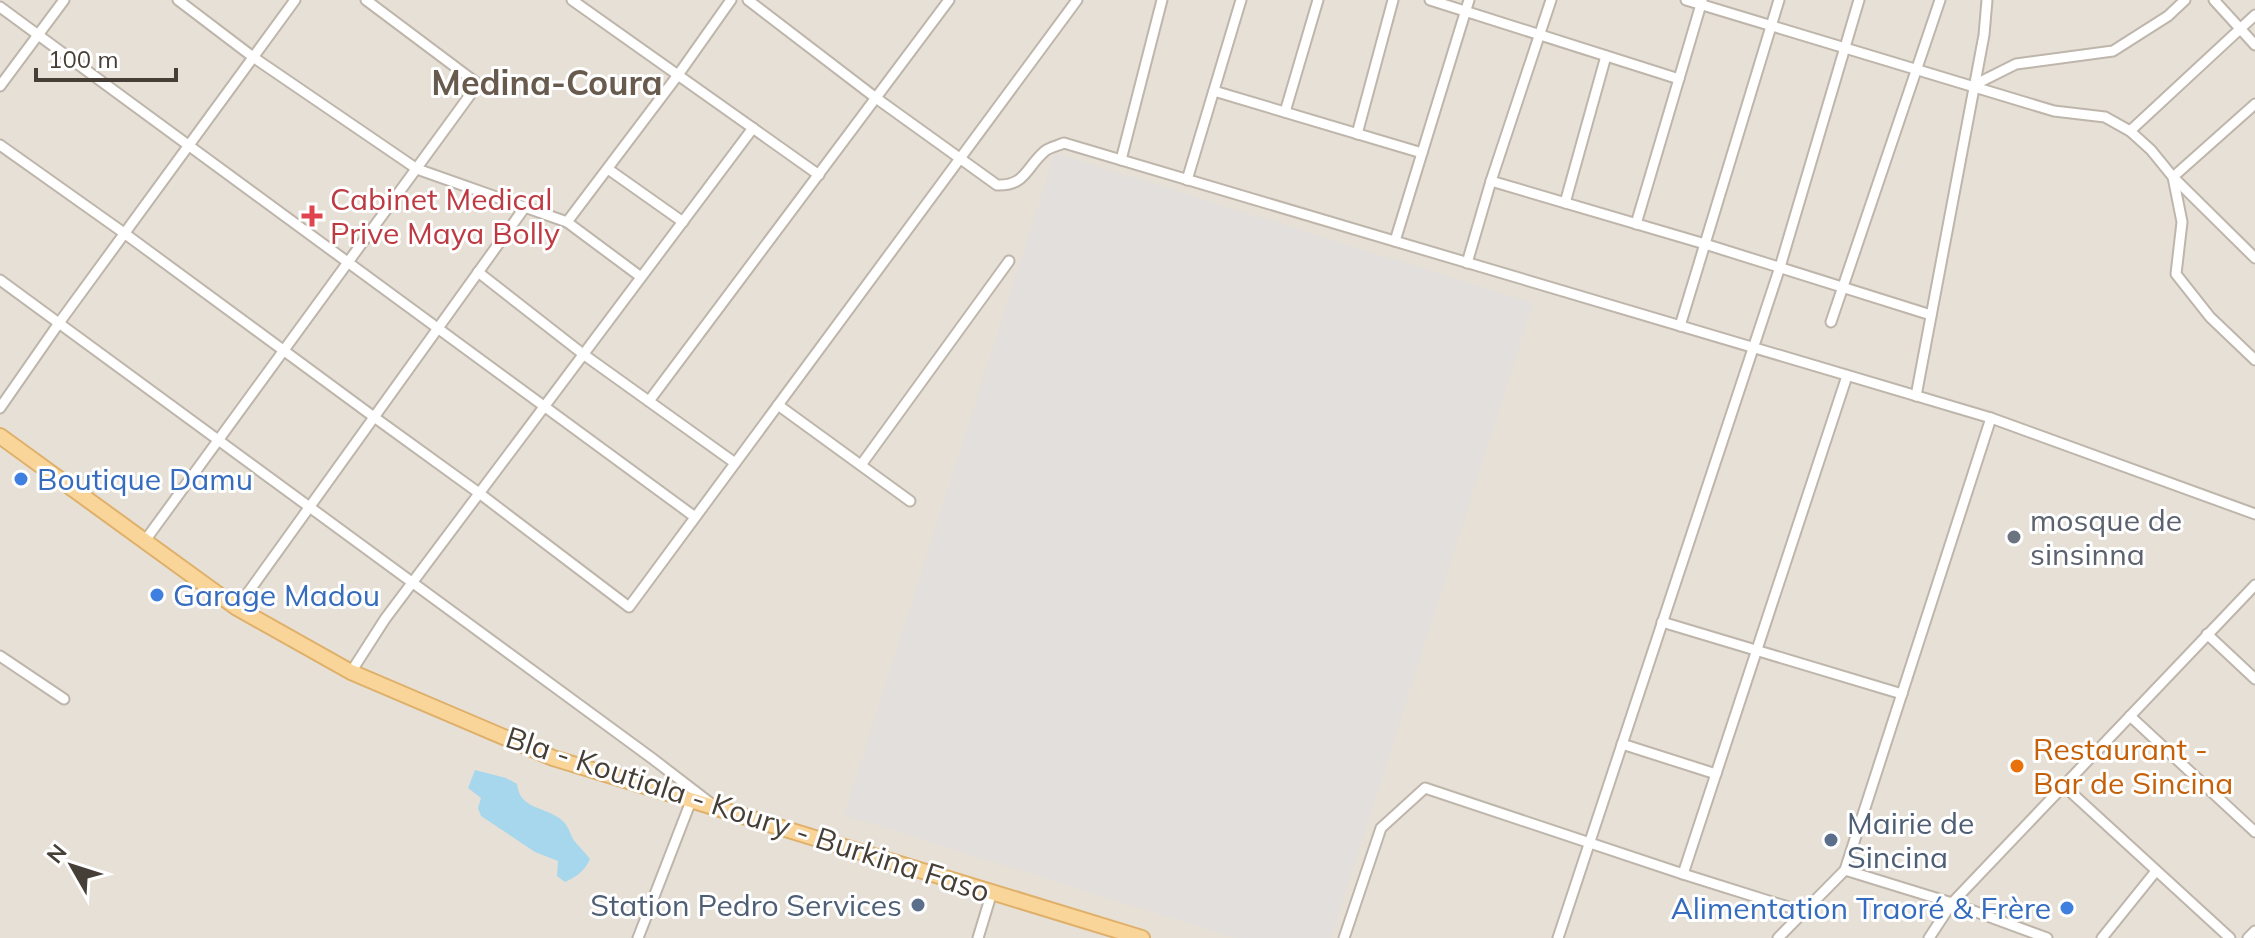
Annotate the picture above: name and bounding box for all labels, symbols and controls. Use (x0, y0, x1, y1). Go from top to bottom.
scale bar (36, 32, 176, 82)
text: 100 m (48, 44, 119, 74)
district label: Medina-Coura (431, 61, 663, 104)
place label: Cabinet Medical Prive Maya Bolly (330, 180, 560, 252)
marker: Cabinet Medical Prive Maya Bolly (301, 205, 323, 227)
place label: Boutique Damu (37, 460, 253, 498)
marker: Boutique Damu (12, 470, 30, 488)
place label: mosque de sinsinna (2030, 501, 2182, 573)
marker: mosque de sinsinna (2005, 528, 2023, 546)
place label: Garage Madou (173, 576, 380, 614)
marker: Garage Madou (148, 586, 166, 604)
street label: Bla - Koutiala - Koury - Burkina Faso (501, 718, 995, 910)
place label: Restaurant - Bar de Sincina (2033, 730, 2233, 802)
marker: Restaurant - Bar de Sincina (2008, 757, 2026, 775)
place label: Mairie de Sincina (1847, 804, 1974, 876)
north arrow (32, 826, 112, 906)
marker: Mairie de Sincina (1822, 831, 1840, 849)
text: N (40, 838, 73, 869)
place label: Station Pedro Services (590, 886, 902, 924)
place label: Alimentation Traoré & Frère (1671, 889, 2051, 927)
marker: Station Pedro Services (909, 896, 927, 914)
marker: Alimentation Traoré & Frère (2058, 899, 2076, 917)

